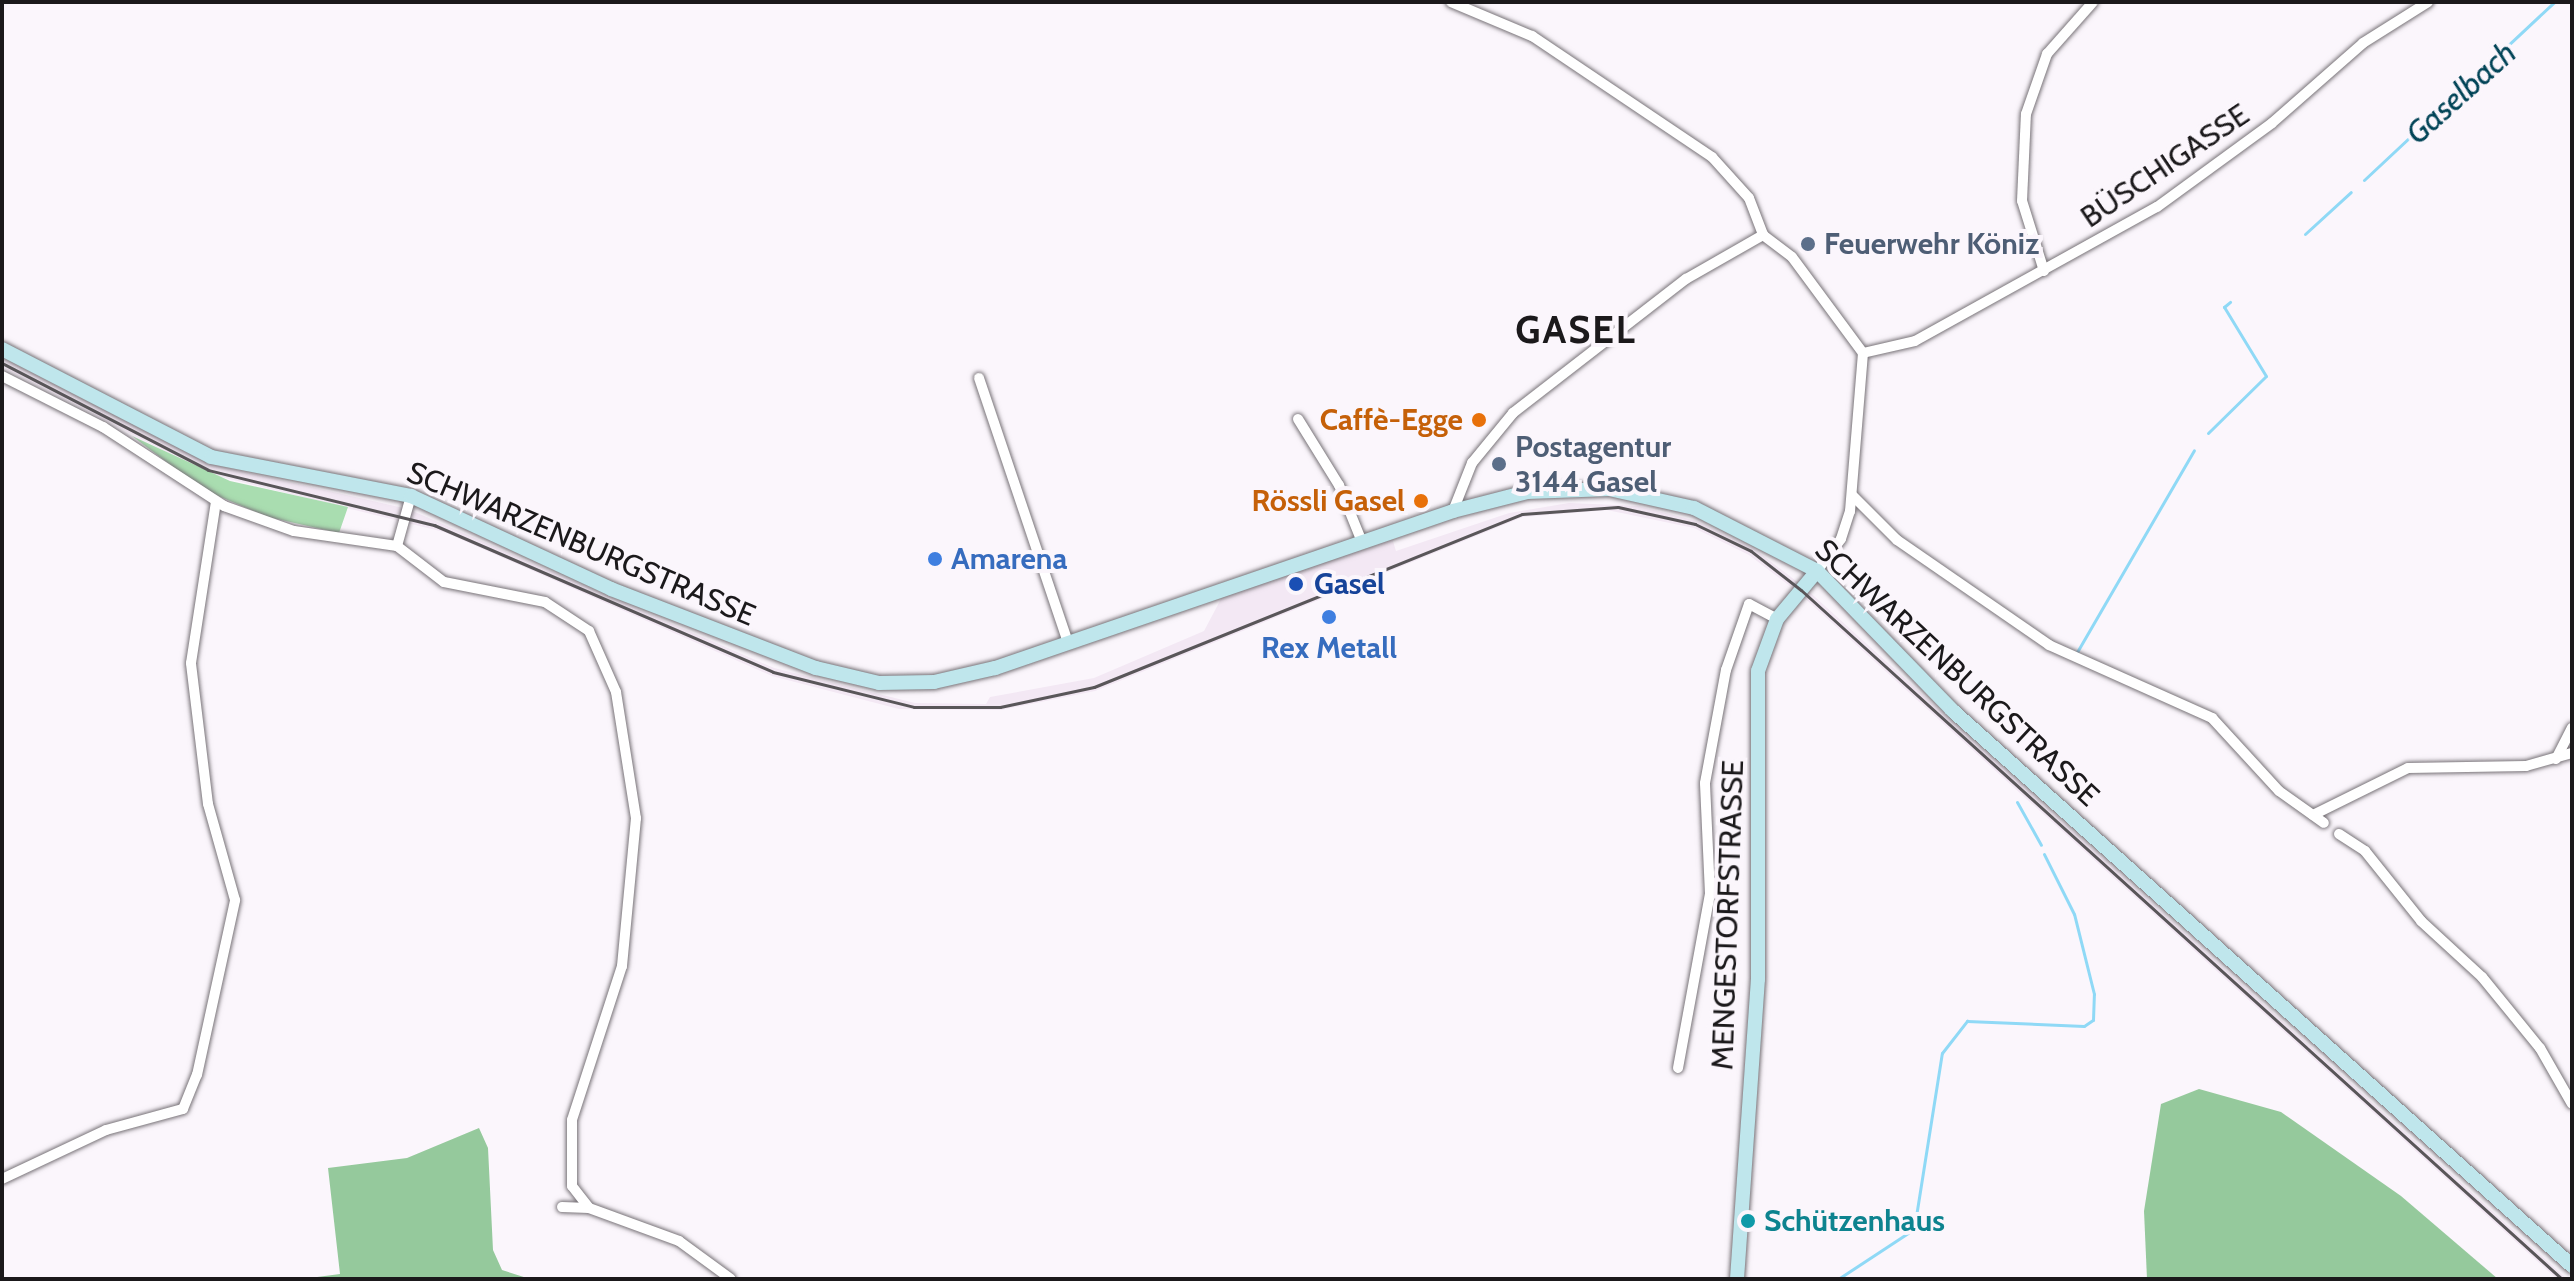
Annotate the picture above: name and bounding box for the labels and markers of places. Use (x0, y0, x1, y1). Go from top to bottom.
place label: Feuerwehr Köniz (1824, 226, 2039, 262)
marker: Feuerwehr Köniz (1799, 235, 1817, 253)
place label: Caffè-Egge (1320, 402, 1463, 438)
marker: Caffè-Egge (1470, 411, 1488, 429)
place label: Postagentur 3144 Gasel (1515, 429, 1671, 500)
marker: Postagentur 3144 Gasel (1490, 455, 1508, 473)
place label: Rössli Gasel (1252, 483, 1405, 519)
marker: Rössli Gasel (1412, 492, 1430, 510)
place label: Amarena (951, 541, 1067, 577)
marker: Amarena (926, 550, 944, 568)
place label: Gasel (1314, 566, 1385, 602)
marker: Gasel (1285, 573, 1307, 595)
marker: Rex Metall (1320, 608, 1338, 626)
place label: Rex Metall (1261, 630, 1397, 666)
place label: Schützenhaus (1764, 1203, 1945, 1239)
marker: Schützenhaus (1739, 1212, 1757, 1230)

